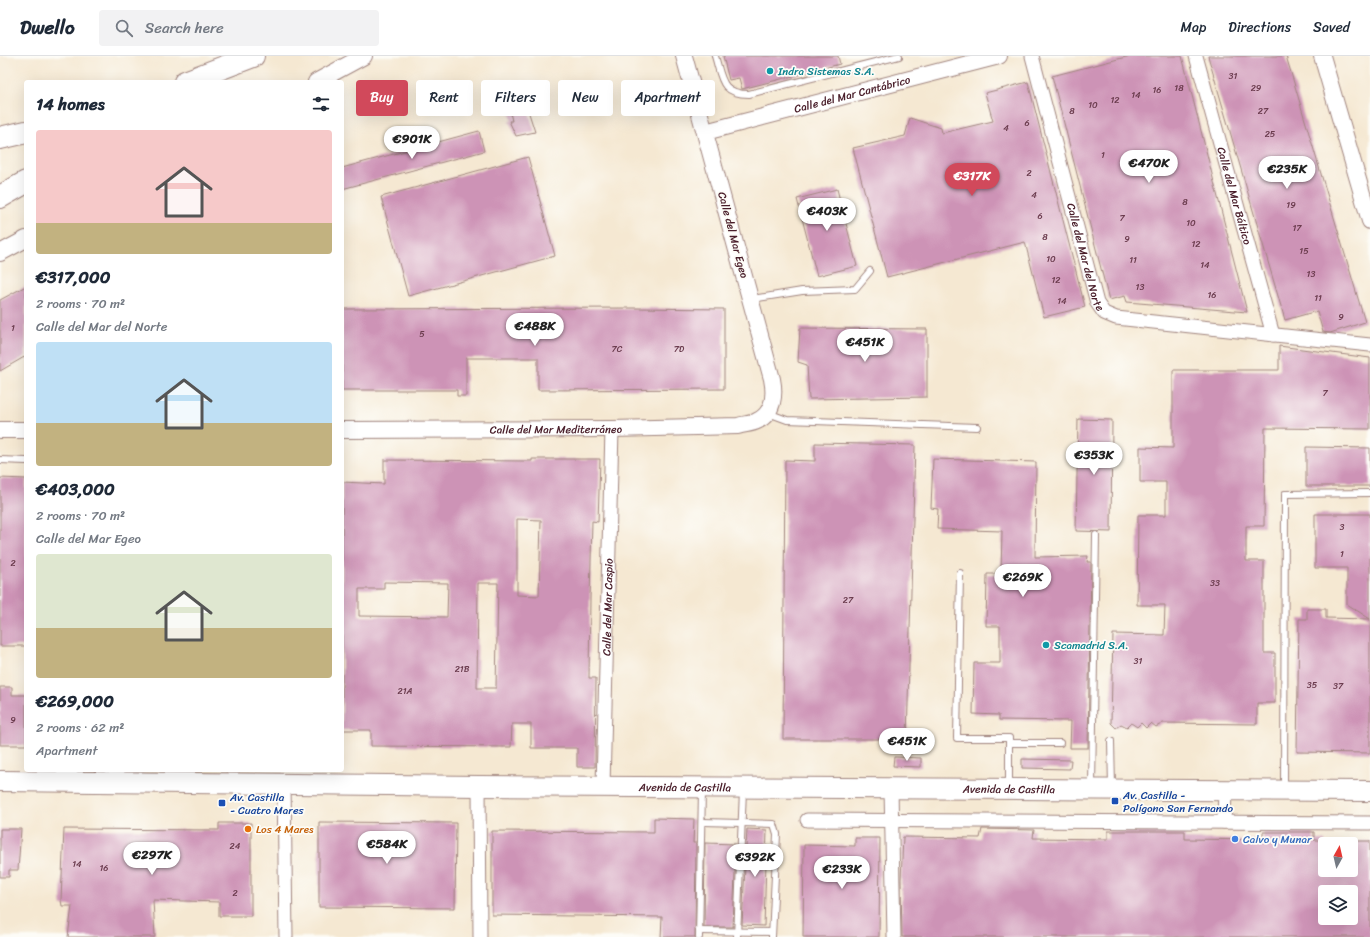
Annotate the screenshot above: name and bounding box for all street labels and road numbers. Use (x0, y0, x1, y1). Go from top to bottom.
street label: Calle del Mar Cantábrico (792, 70, 913, 118)
street label: Calle del Mar Báltico (1212, 145, 1257, 247)
street label: Calle del Mar Egeo (712, 190, 754, 281)
street label: Calle del Mar del Norte (1062, 201, 1110, 316)
street label: Calle del Mar Mediterráneo (490, 419, 623, 439)
street label: Calle del Mar Caspio (597, 558, 618, 656)
street label: Avenida de Castilla (638, 777, 732, 797)
street label: Avenida de Castilla (962, 779, 1056, 799)

